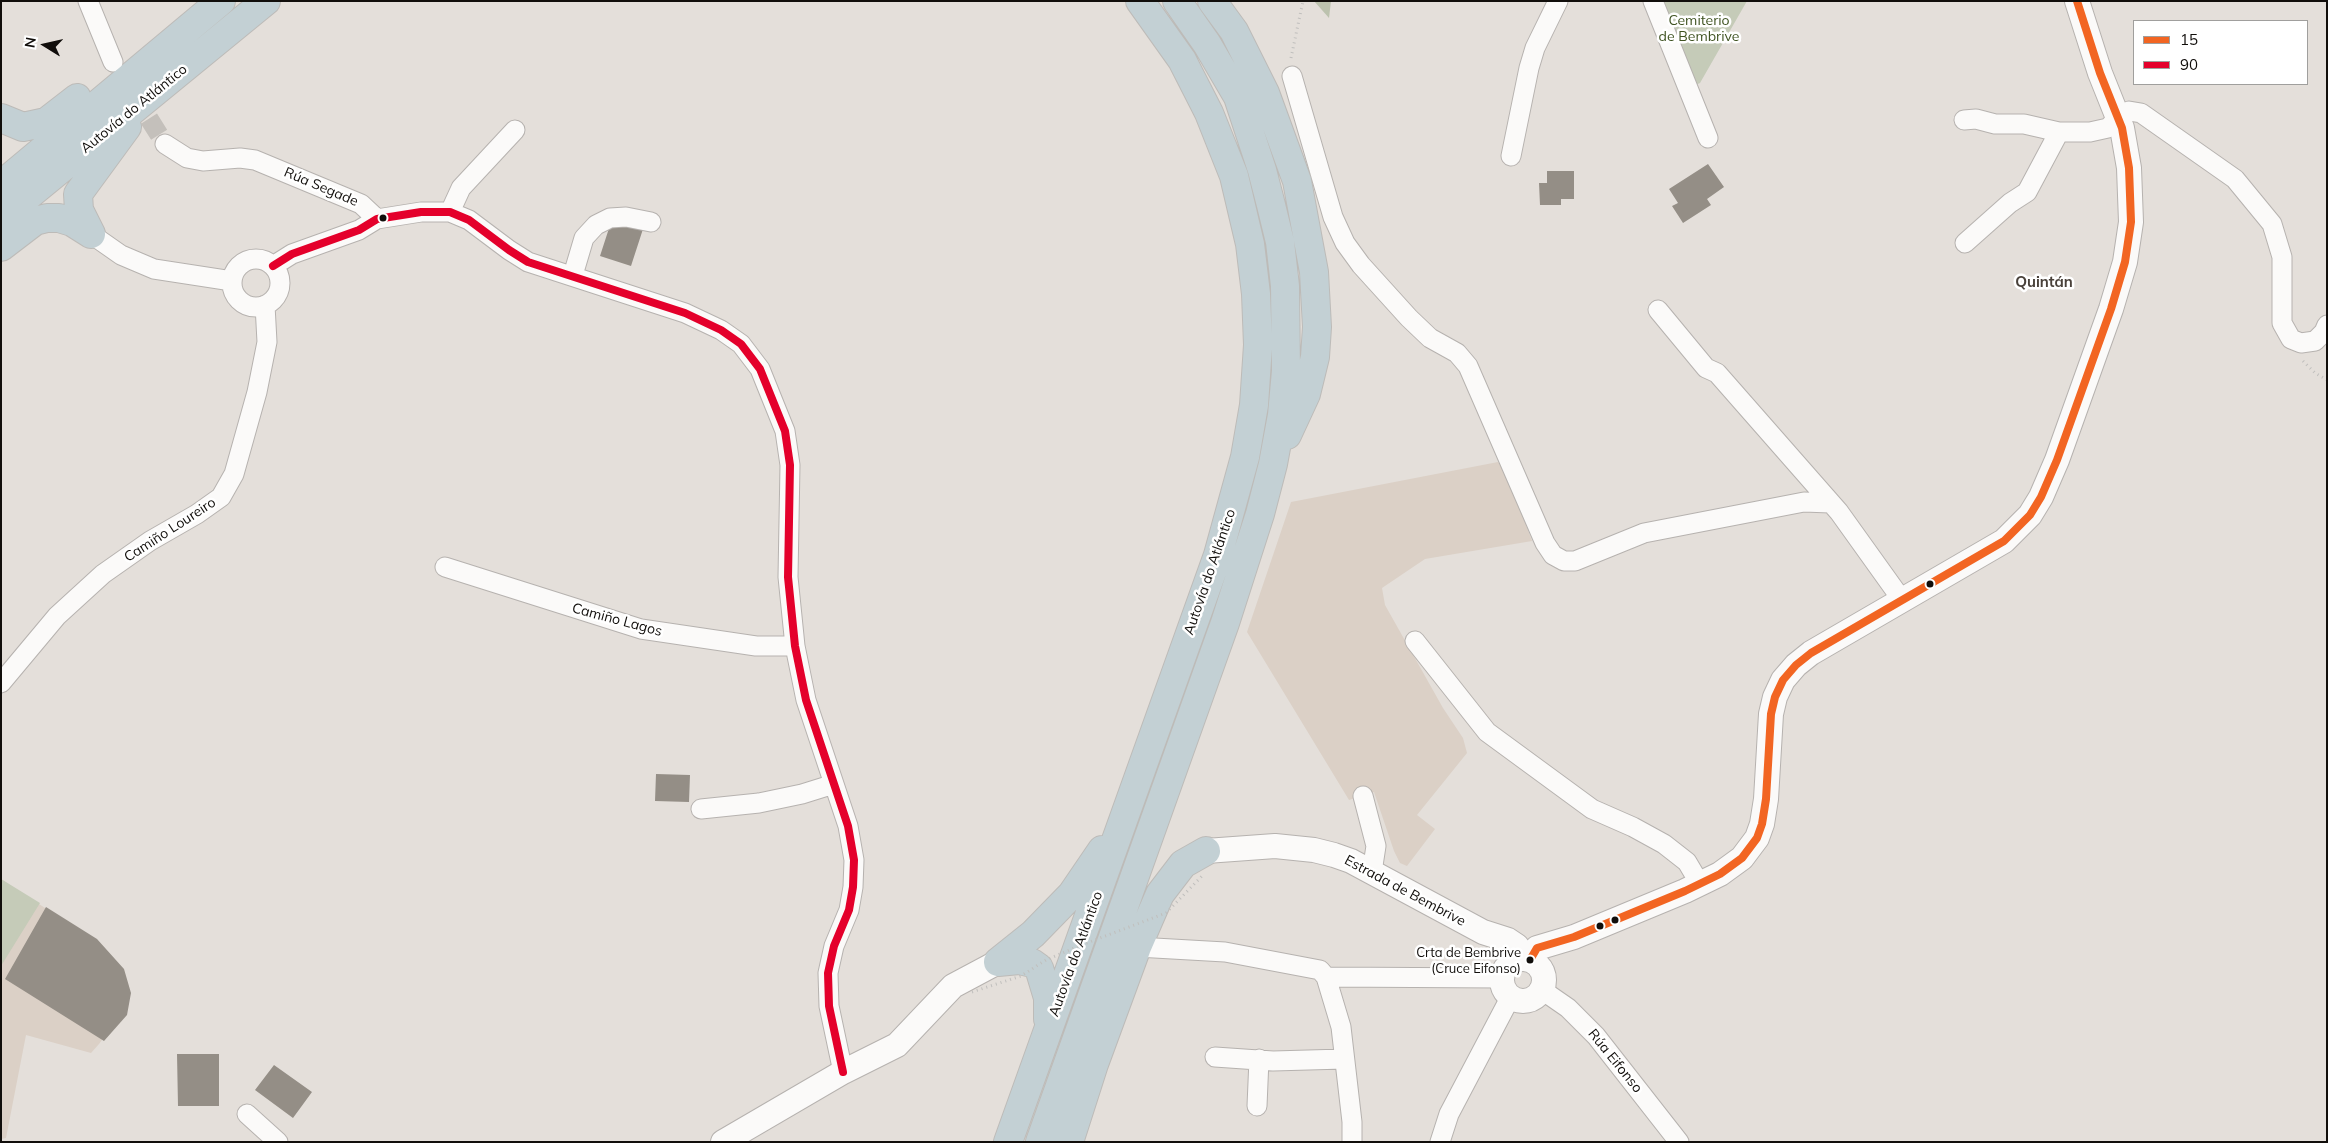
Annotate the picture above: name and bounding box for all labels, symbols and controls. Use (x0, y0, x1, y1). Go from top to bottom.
park label: Cemiterio de Bembrive (1659, 13, 1739, 46)
north arrow (20, 20, 70, 70)
legend (2133, 20, 2308, 85)
text: 15 (2180, 30, 2198, 49)
text: N (20, 36, 40, 49)
text: 90 (2180, 55, 2198, 74)
street label: Autovía do Atlántico (77, 61, 191, 157)
street label: Rúa Segade (281, 164, 361, 210)
unlabelled marker (378, 213, 388, 223)
district label: Quintán (2015, 273, 2073, 291)
street label: Camiño Loureiro (121, 494, 219, 566)
street label: Autovía do Atlántico (1181, 507, 1239, 637)
unlabelled marker (1925, 579, 1935, 589)
street label: Camiño Lagos (570, 600, 664, 640)
street label: Estrada de Bembrive (1342, 852, 1468, 930)
street label: Autovía do Atlántico (1046, 889, 1106, 1019)
unlabelled marker (1610, 915, 1620, 925)
unlabelled marker (1595, 921, 1605, 931)
place label: Crta de Bembrive (Cruce Eifonso) (1416, 945, 1521, 976)
marker: Crta de Bembrive (Cruce Eifonso) (1525, 955, 1535, 965)
street label: Rúa Eifonso (1584, 1026, 1646, 1096)

